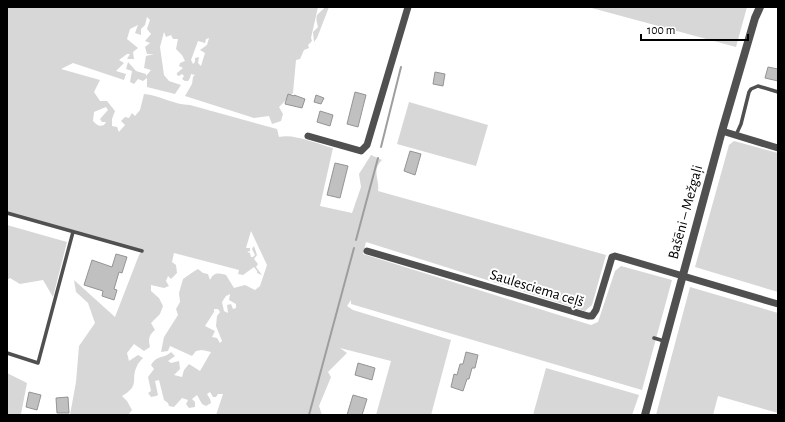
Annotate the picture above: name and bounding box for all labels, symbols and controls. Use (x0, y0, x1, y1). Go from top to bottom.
scale bar (641, 16, 748, 42)
text: 100 m (647, 24, 675, 36)
street label: Bašēni – Mežgaļi (666, 163, 706, 261)
street label: Saulesciema ceļš (488, 267, 586, 311)

